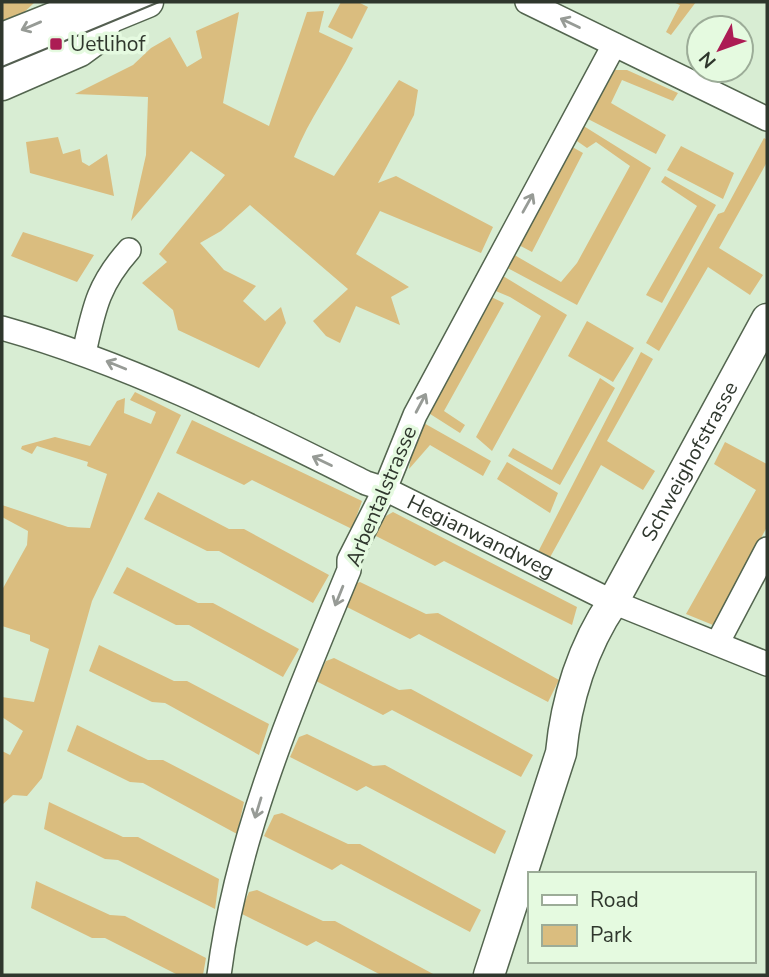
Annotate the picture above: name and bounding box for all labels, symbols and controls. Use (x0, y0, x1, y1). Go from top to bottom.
north arrow (685, 14, 755, 84)
one-way arrow (560, 16, 581, 30)
one-way arrow (21, 20, 42, 33)
place label: Uetlihof (70, 30, 146, 58)
marker: Uetlihof (48, 36, 64, 52)
text: N (693, 46, 722, 73)
one-way arrow (522, 193, 536, 213)
one-way arrow (106, 358, 128, 371)
street label: Schweighofstrasse (635, 376, 744, 546)
one-way arrow (415, 394, 429, 414)
street label: Arbentalstrasse (339, 421, 423, 571)
one-way arrow (312, 454, 333, 468)
street label: Hegianwandweg (402, 488, 559, 585)
one-way arrow (331, 584, 344, 606)
one-way arrow (251, 797, 263, 819)
legend (528, 872, 755, 963)
text: Road (590, 886, 639, 914)
text: Park (590, 921, 632, 949)

